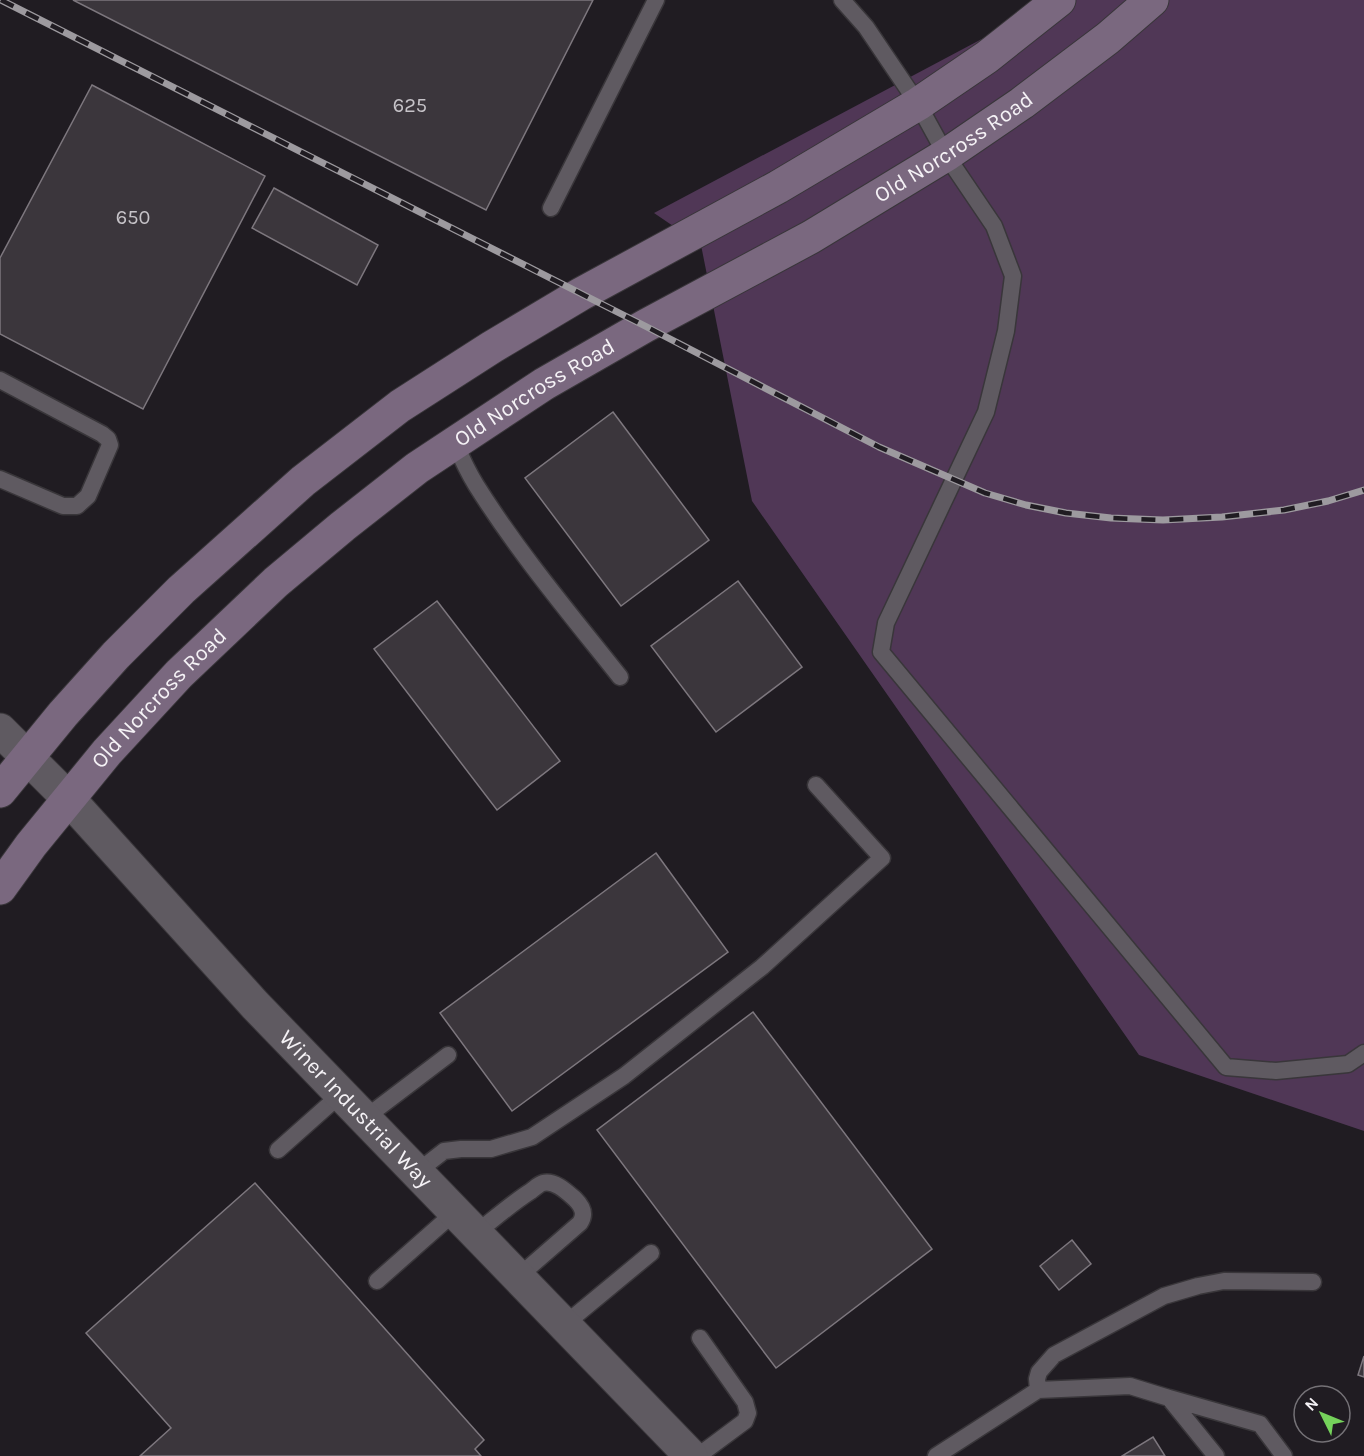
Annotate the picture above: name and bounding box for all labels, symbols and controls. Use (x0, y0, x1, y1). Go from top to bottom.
street label: Old Norcross Road (870, 86, 1038, 208)
house number: 625 (393, 94, 427, 117)
house number: 650 (116, 206, 150, 229)
street label: Old Norcross Road (450, 333, 619, 453)
street label: Old Norcross Road (86, 623, 232, 774)
street label: Winer Industrial Way (274, 1025, 438, 1193)
north arrow (1292, 1384, 1352, 1444)
text: N (1301, 1393, 1322, 1415)

